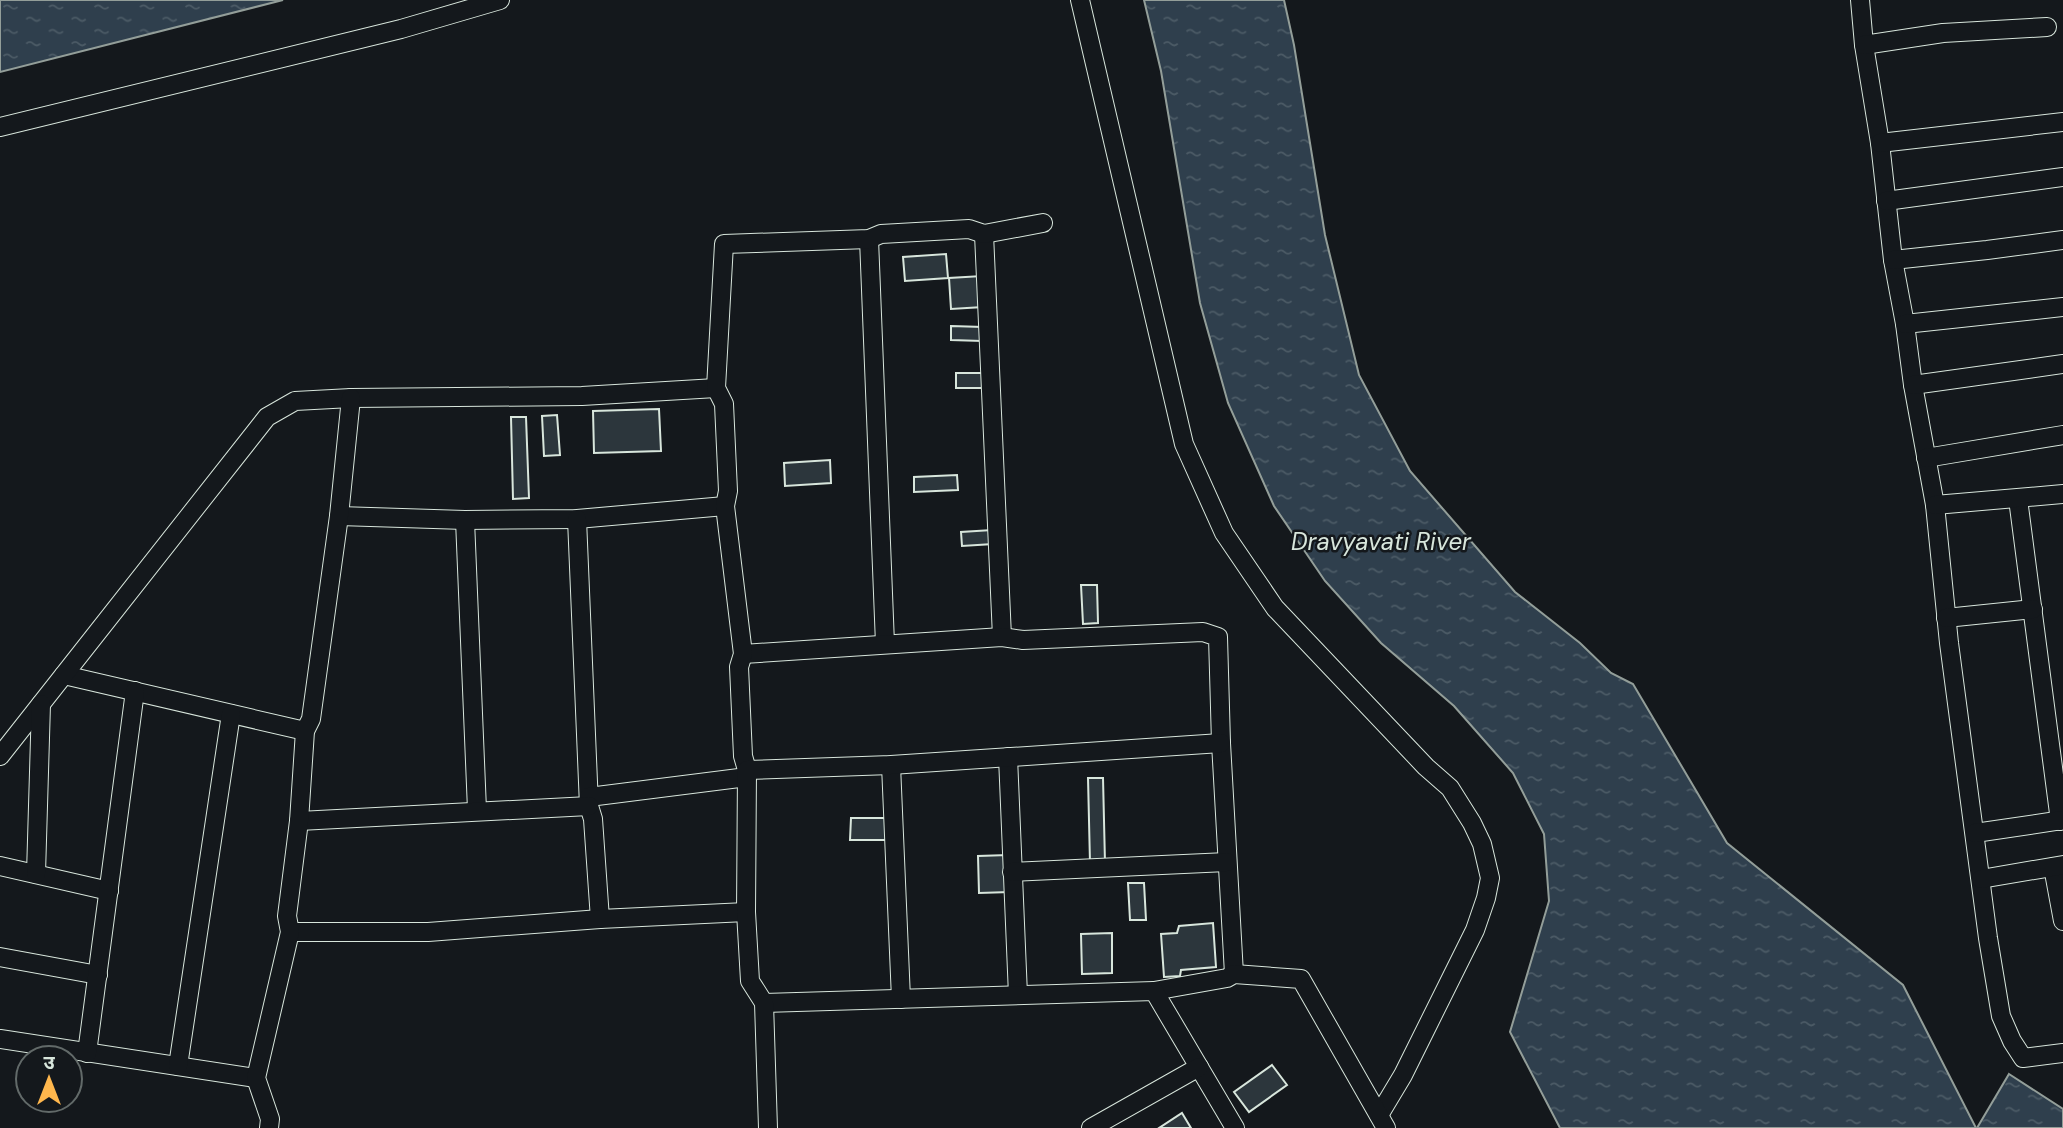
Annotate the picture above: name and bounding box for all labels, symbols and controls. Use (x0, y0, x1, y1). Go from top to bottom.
water label: Dravyavati River (1291, 526, 1472, 557)
north arrow (14, 1044, 84, 1114)
text: उ (43, 1050, 55, 1075)

